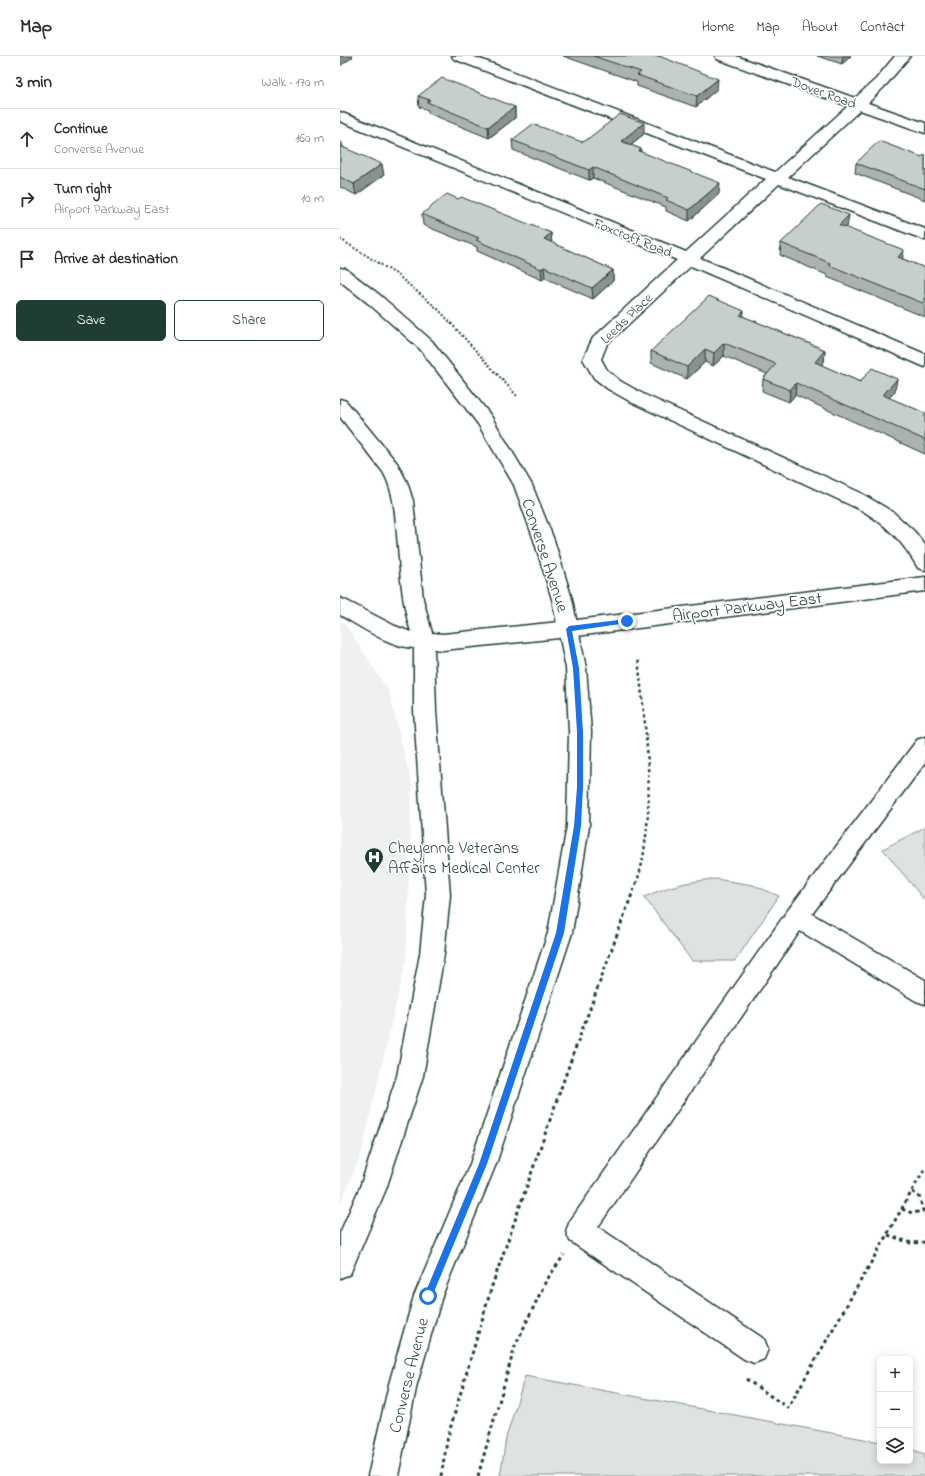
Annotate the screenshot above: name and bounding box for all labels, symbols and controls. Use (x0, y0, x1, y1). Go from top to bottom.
text: Map (20, 14, 52, 41)
text: Home (702, 17, 734, 38)
text: Map (756, 17, 780, 38)
text: About (802, 17, 838, 38)
text: Contact (860, 17, 905, 38)
text: 3 min (16, 70, 52, 95)
street label: Dover Road (787, 72, 859, 115)
text: Walk · 170 m (261, 73, 324, 92)
text: Continue (54, 118, 108, 140)
icon: ahead (16, 128, 38, 150)
text: 160 m (295, 129, 324, 148)
text: Converse Avenue (54, 140, 144, 159)
text: Turn right (54, 178, 112, 200)
icon: right (16, 188, 38, 210)
text: 10 m (301, 189, 324, 208)
text: Airport Parkway East (54, 200, 169, 219)
street label: Foxcroft Road (589, 213, 675, 264)
icon: arrive (16, 248, 38, 270)
text: Arrive at destination (54, 248, 178, 270)
street label: Leeds Place (596, 288, 659, 350)
button: Save (16, 300, 166, 341)
button: Share (174, 300, 324, 341)
street label: Converse Avenue (514, 496, 575, 616)
street label: Airport Parkway East (671, 586, 824, 630)
route end (618, 612, 636, 630)
place label: Cheyenne Veterans Affairs Medical Center (388, 836, 540, 881)
hospital icon: Cheyenne Veterans Affairs Medical Center (363, 846, 385, 874)
route start (419, 1287, 437, 1305)
street label: Converse Avenue (383, 1315, 436, 1436)
map controls (877, 1356, 913, 1464)
button: + (877, 1356, 913, 1392)
button: − (877, 1392, 913, 1428)
button: layers (877, 1428, 913, 1464)

